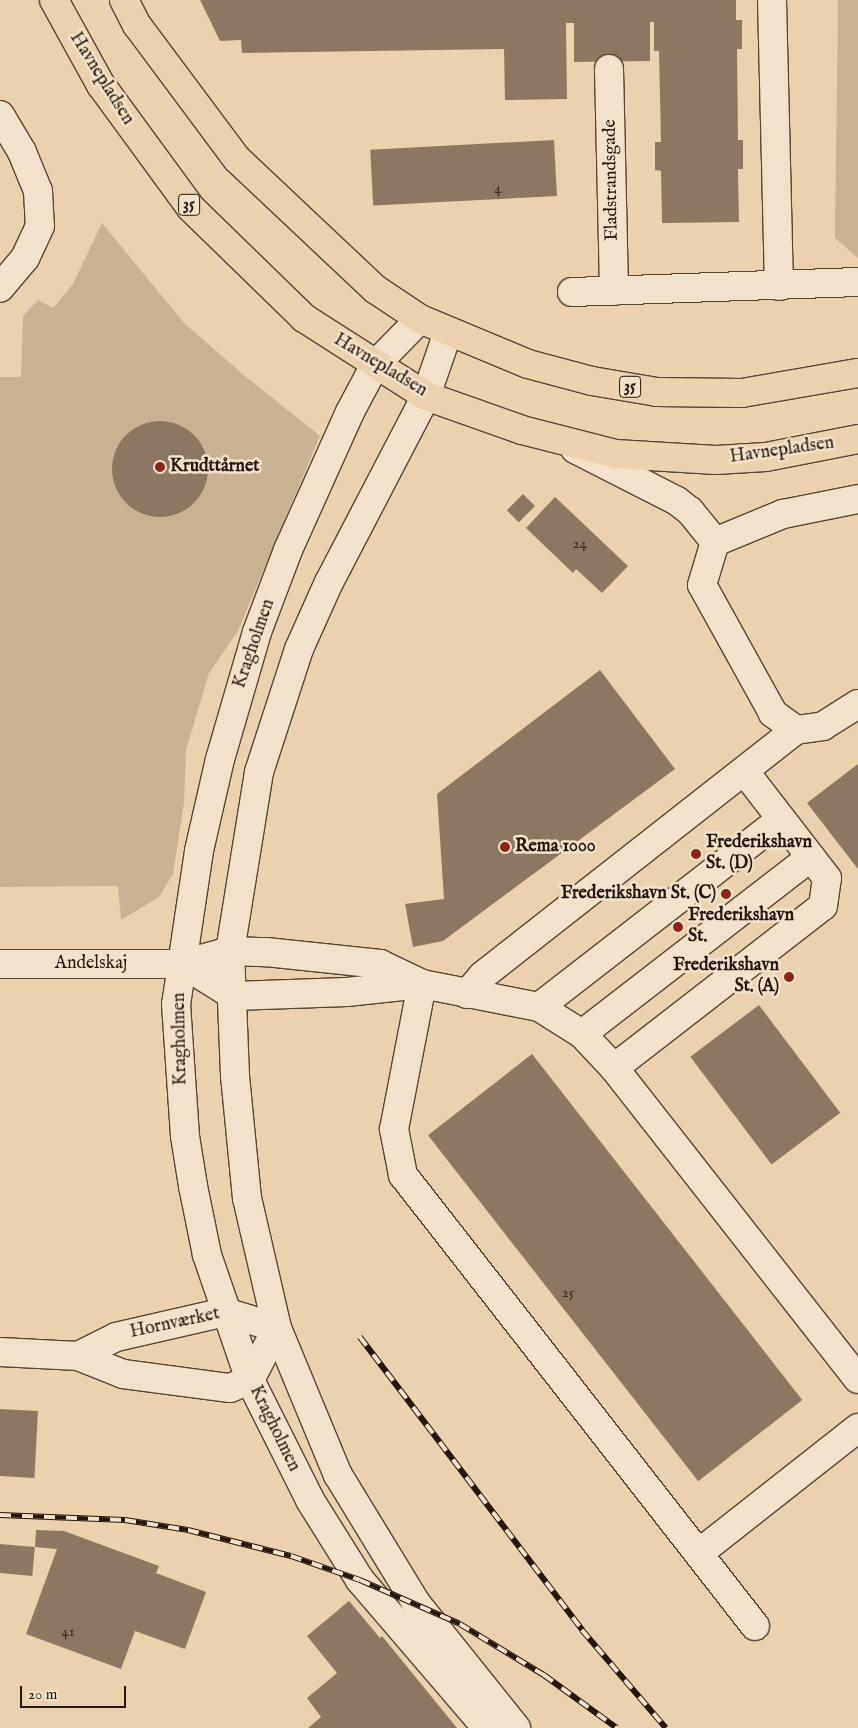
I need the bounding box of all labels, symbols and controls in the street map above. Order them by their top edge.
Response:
street label: Havnepladsen [64,29,138,129]
street label: Fladstrandsgade [600,119,624,241]
house number: 4 [494,180,502,198]
road number: 35 [178,192,200,218]
street label: Havnepladsen [329,330,431,402]
road number: 35 [619,374,641,401]
street label: Havnepladsen [728,433,836,469]
place label: Krudttårnet [170,456,259,478]
marker: Krudttårnet [154,461,166,473]
house number: 24 [573,535,587,553]
street label: Kragholmen [230,597,280,691]
place label: Frederikshavn St. (D) [706,833,812,876]
place label: Rema 1000 [515,836,596,858]
marker: Rema 1000 [499,841,511,853]
marker: Frederikshavn St. (D) [690,848,702,860]
place label: Frederikshavn St. (C) [561,883,716,905]
marker: Frederikshavn St. (C) [720,888,732,900]
place label: Frederikshavn St. [688,906,794,949]
marker: Frederikshavn St. [672,921,684,933]
street label: Andelskaj [55,953,127,975]
place label: Frederikshavn St. (A) [673,956,779,999]
marker: Frederikshavn St. (A) [783,971,795,983]
street label: Kragholmen [169,992,193,1086]
house number: 25 [562,1284,574,1302]
street label: Hornværket [128,1304,222,1344]
street label: Kragholmen [244,1383,304,1475]
house number: 41 [62,1623,74,1641]
scale bar [22,1676,129,1708]
text: 20 m [28,1685,57,1704]

